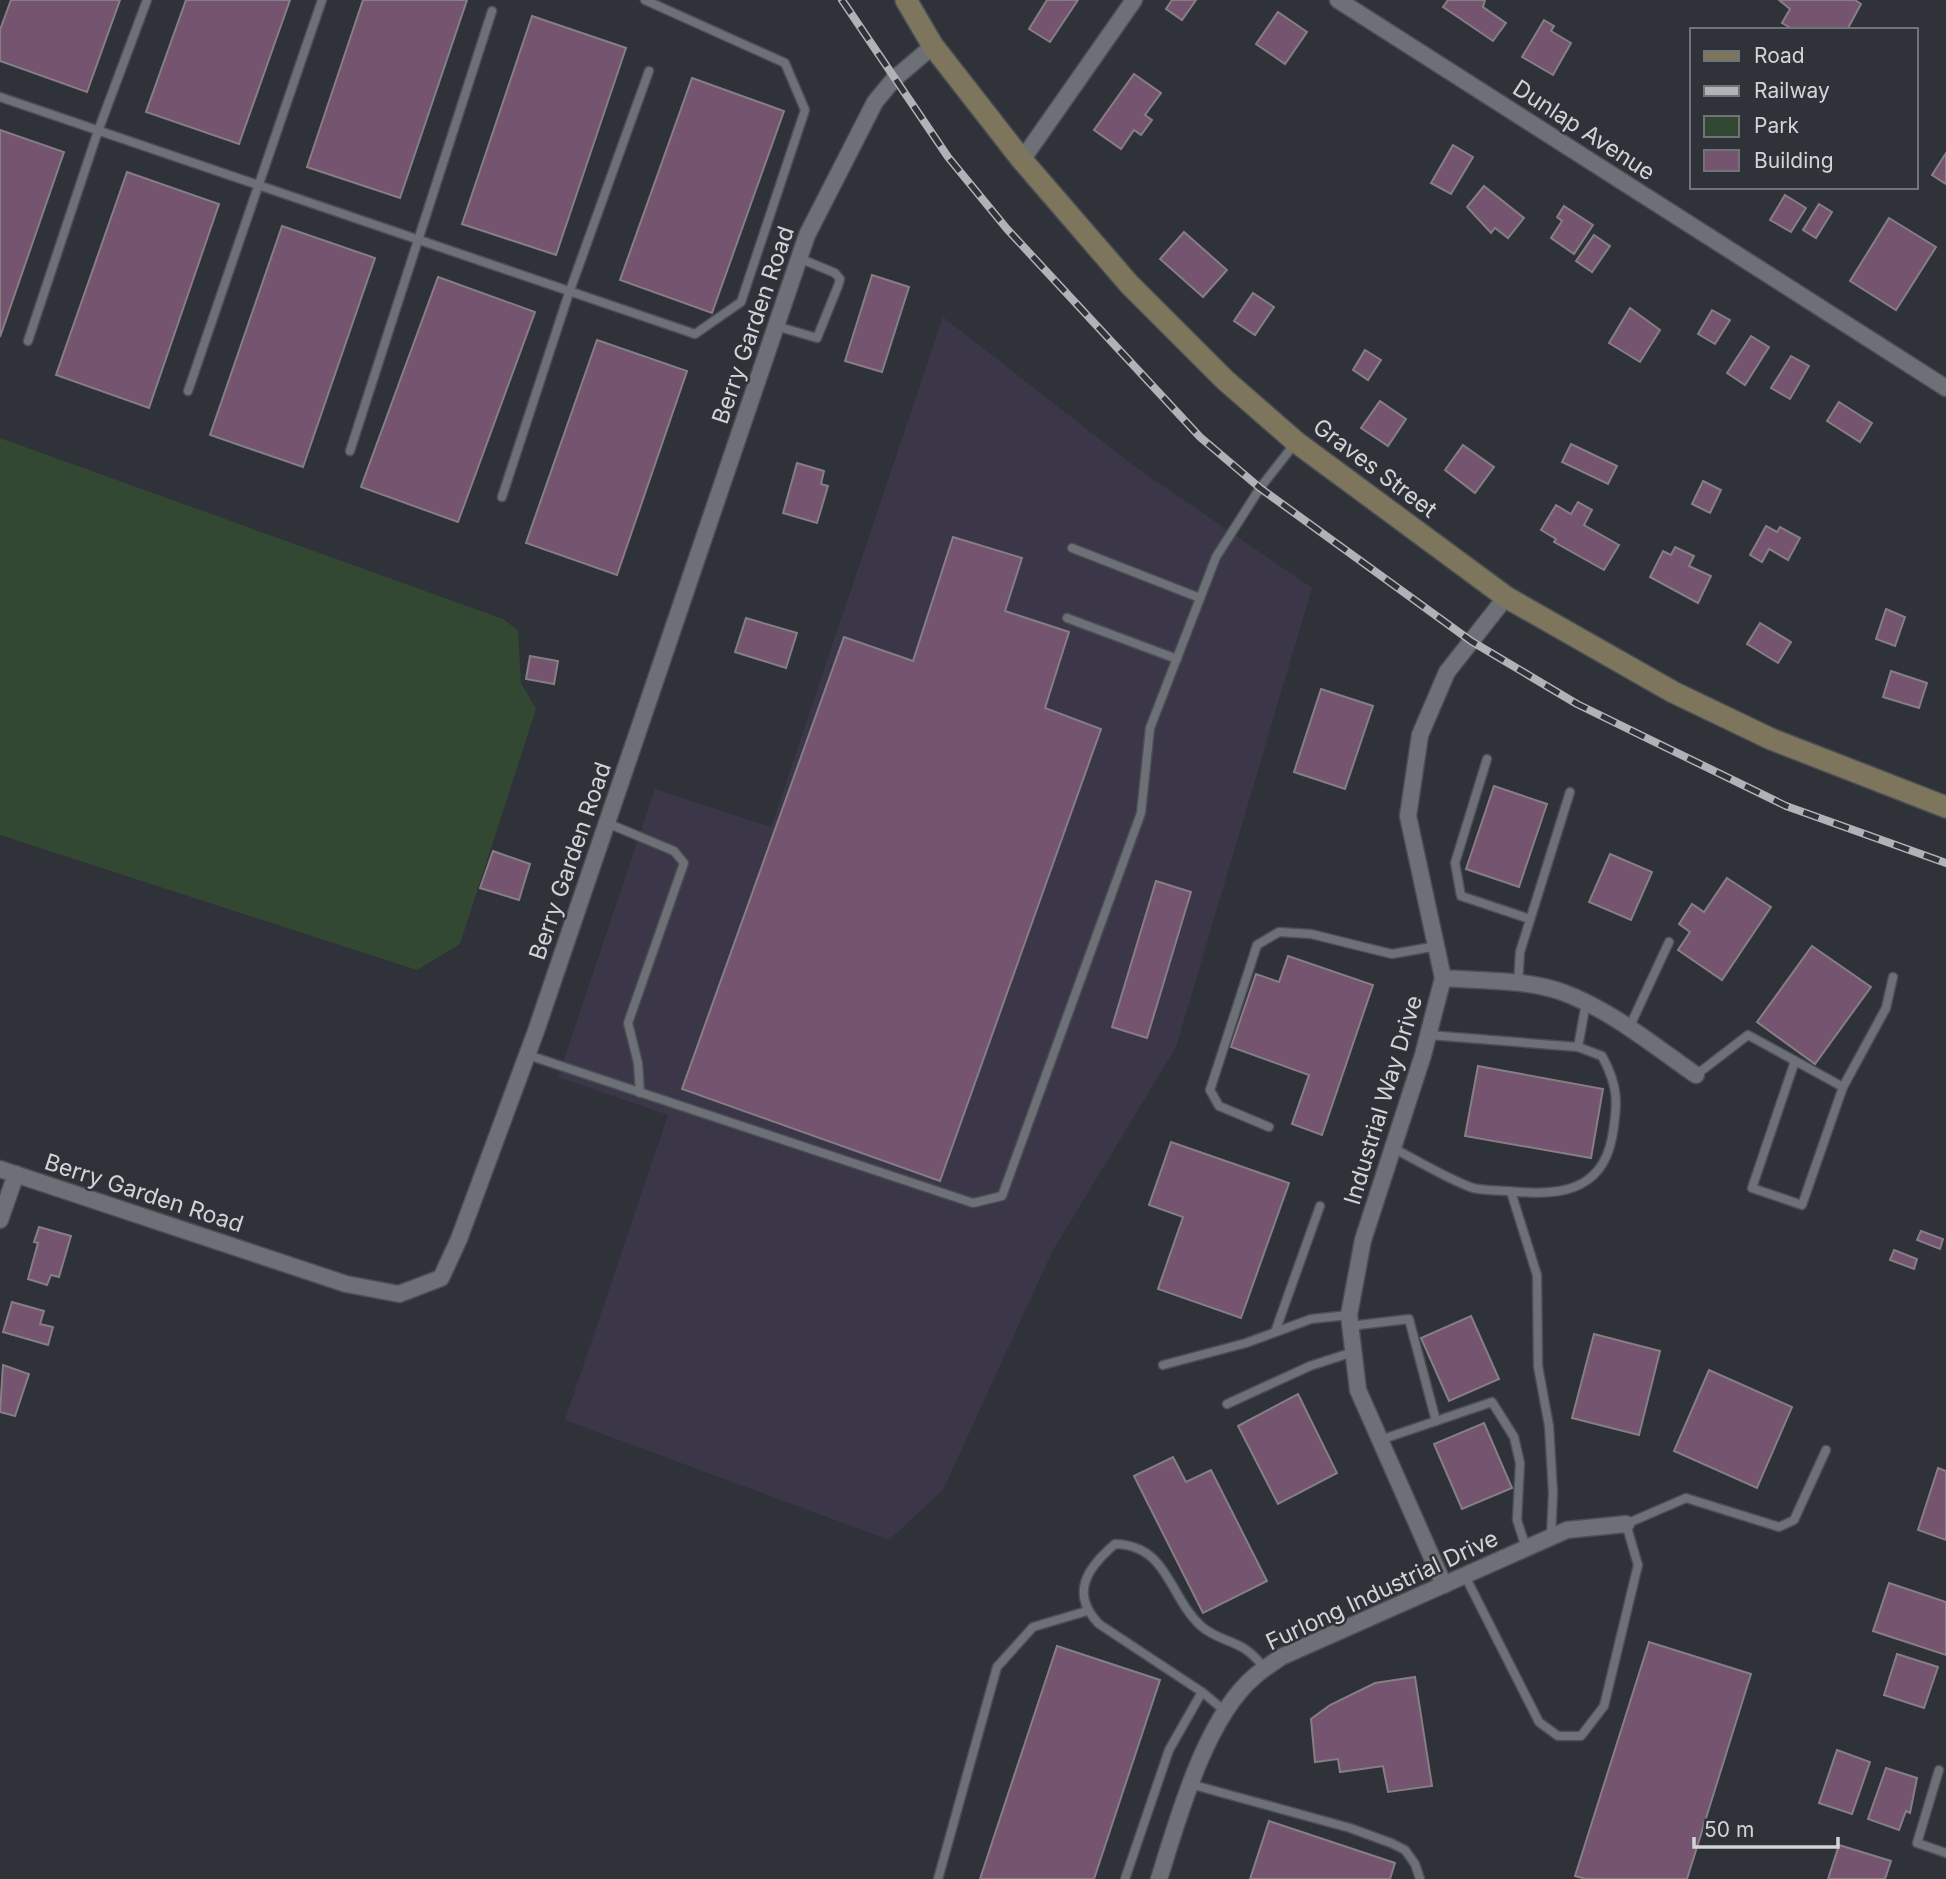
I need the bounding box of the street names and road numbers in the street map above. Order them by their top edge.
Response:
street label: Dunlap Avenue [1508,74,1660,186]
street label: Berry Garden Road [706,222,800,428]
street label: Graves Street [1308,412,1443,524]
street label: Berry Garden Road [523,758,617,964]
street label: Industrial Way Drive [1338,992,1428,1208]
street label: Berry Garden Road [41,1148,247,1238]
street label: Furlong Industrial Drive [1262,1524,1502,1656]

